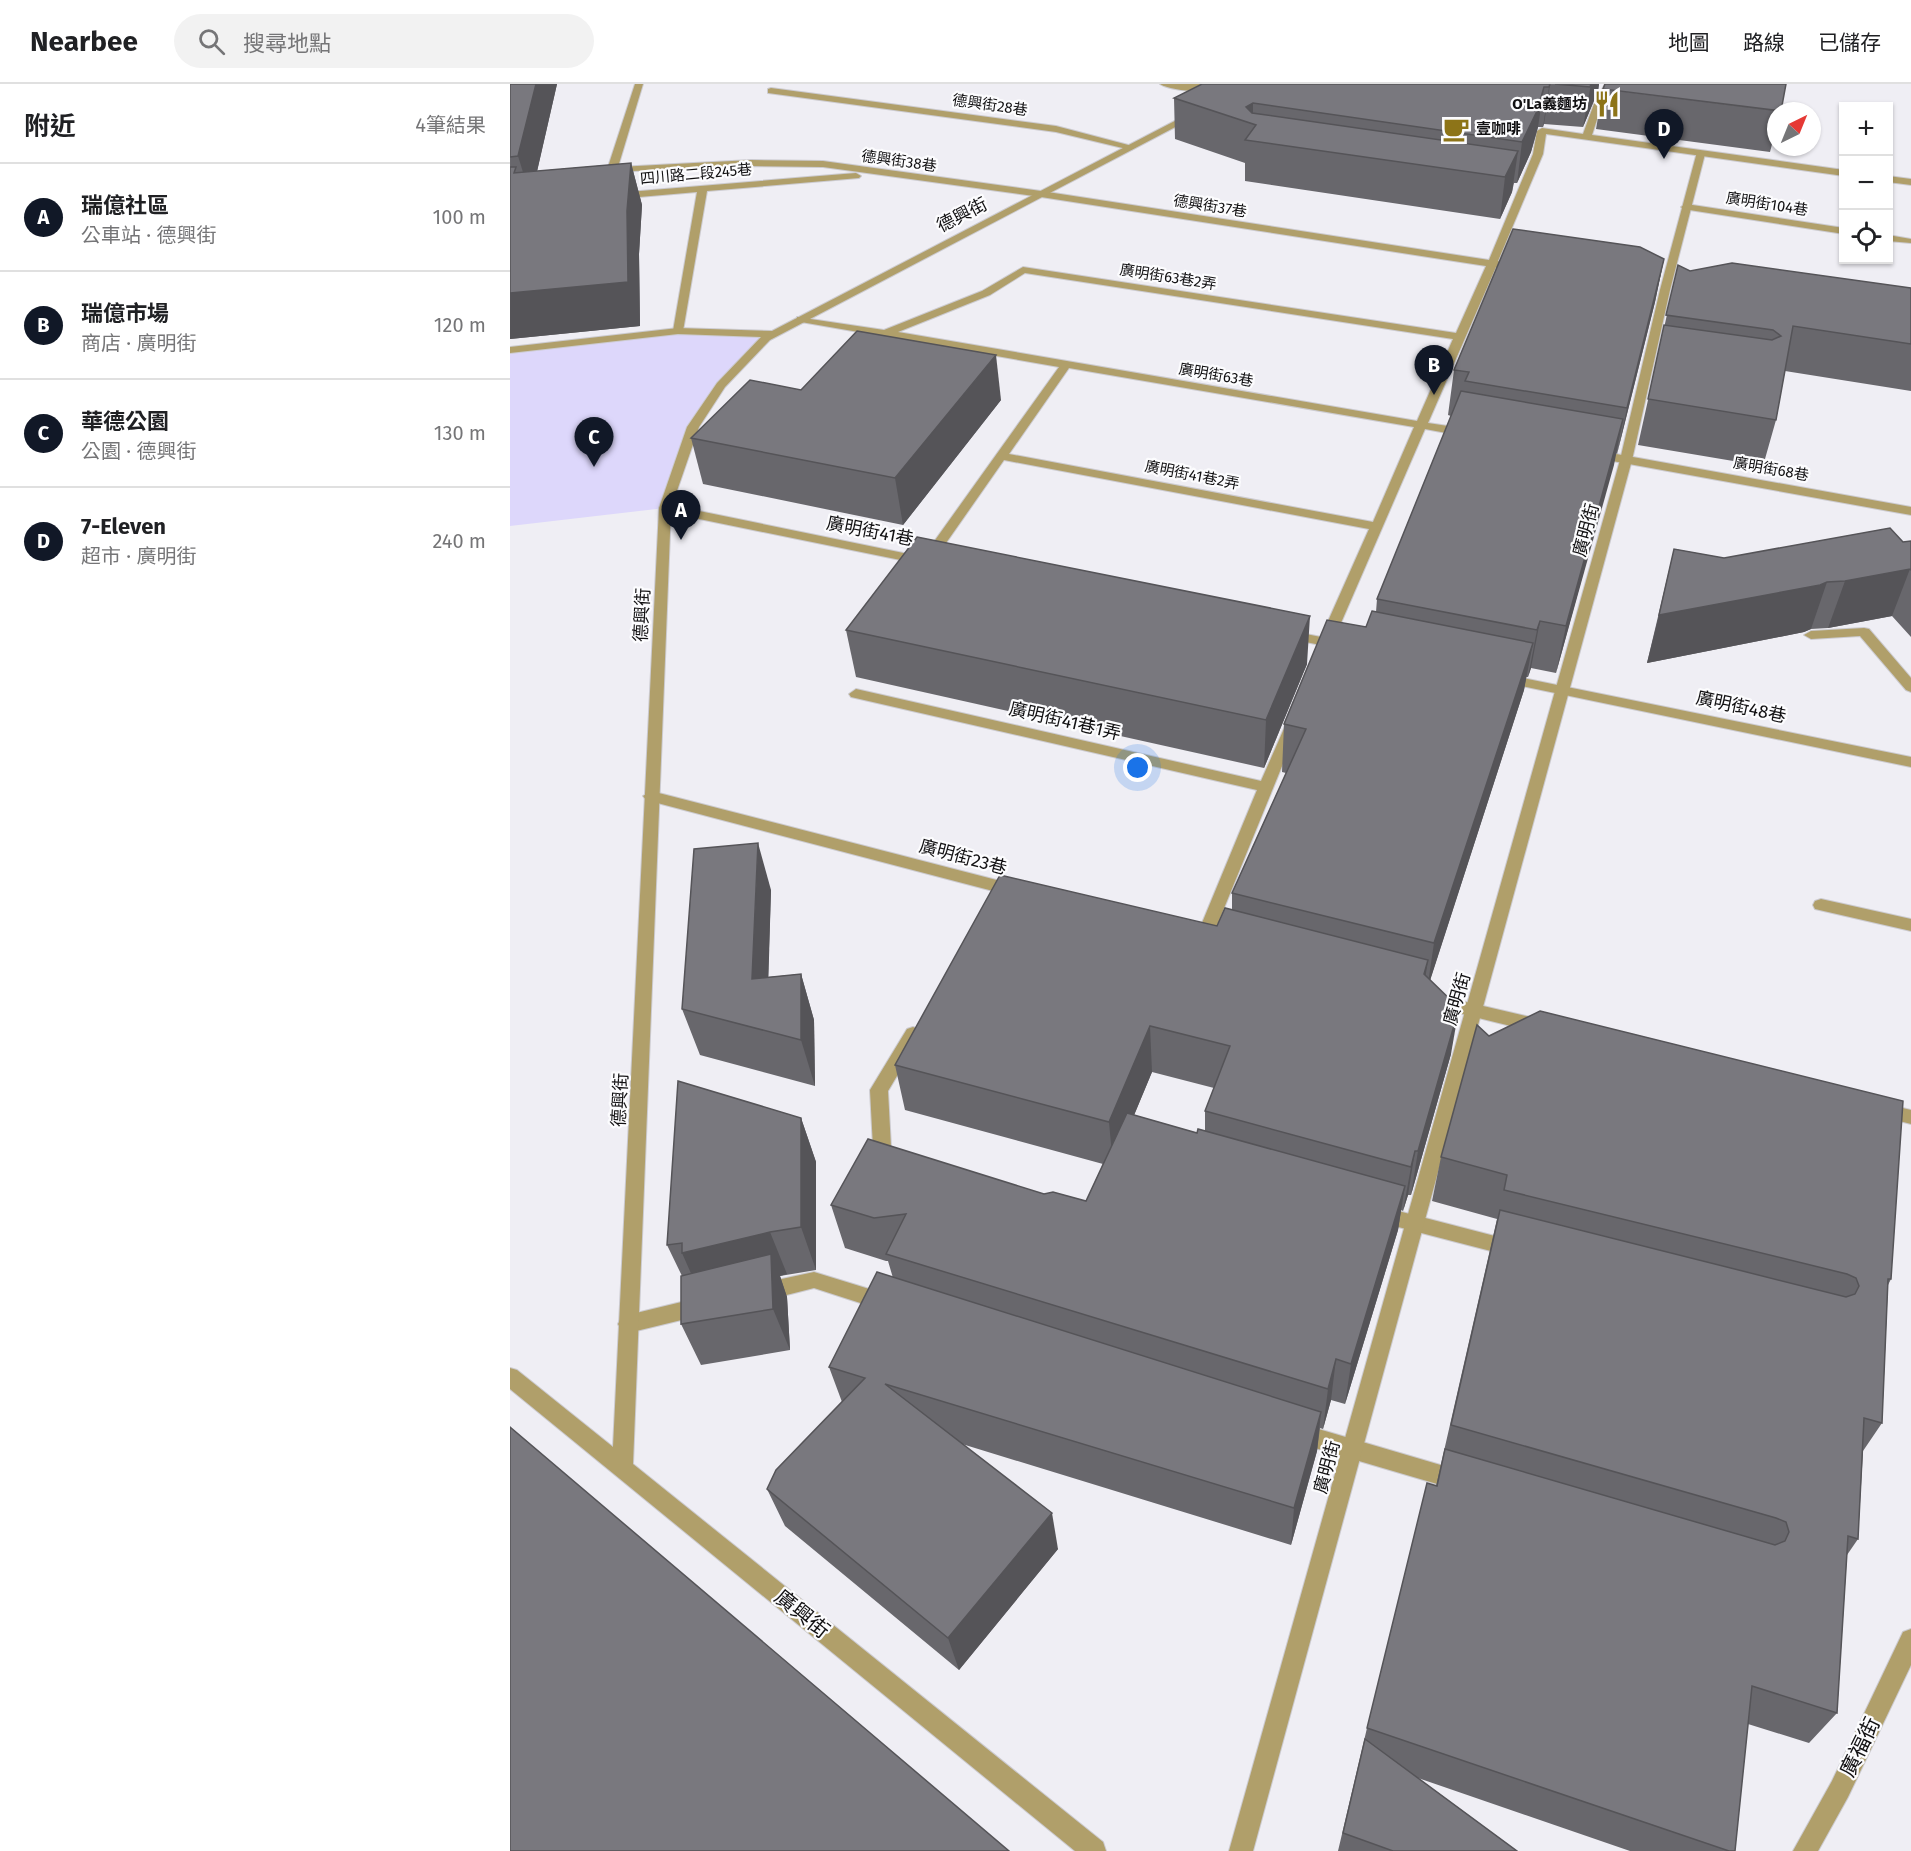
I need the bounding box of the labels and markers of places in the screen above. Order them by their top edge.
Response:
restaurant icon: O'La義麵坊 [1592,89,1622,119]
place label: O'La義麵坊 [1512,95,1587,113]
pin: D [1644,110,1684,159]
cafe icon: 壹咖啡 [1441,114,1471,144]
place label: 壹咖啡 [1476,120,1521,138]
pin: B [1414,346,1454,395]
pin: C [574,418,614,467]
pin: A [662,490,700,540]

